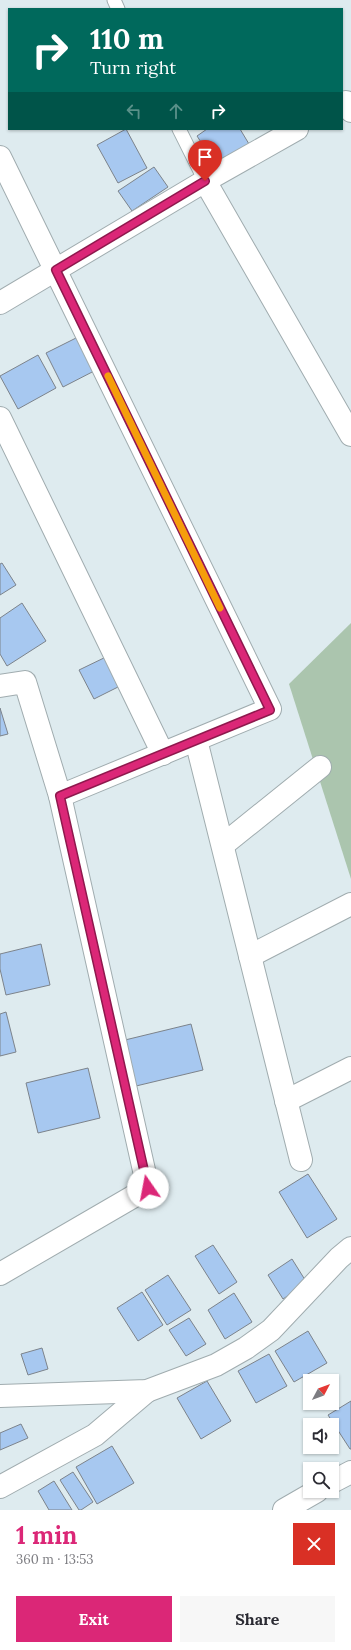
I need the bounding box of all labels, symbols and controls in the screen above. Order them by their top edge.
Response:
text: 110 m [90,21,164,57]
icon: right [24,24,76,76]
text: Turn right [90,56,176,79]
icon: left [123,100,145,122]
icon: ahead [165,100,187,122]
icon: right [207,100,229,122]
pin [188,140,222,181]
icon: arrive [194,146,216,168]
position arrow [127,1167,169,1209]
north arrow [303,1374,339,1410]
map controls [303,1374,339,1498]
button: sound [303,1418,339,1454]
button: search [303,1462,339,1498]
text: 1 min [16,1520,77,1551]
button: close [293,1523,335,1565]
text: 360 m · 13:53 [16,1551,94,1568]
button: Exit [16,1596,172,1642]
button: Share [180,1596,335,1642]

